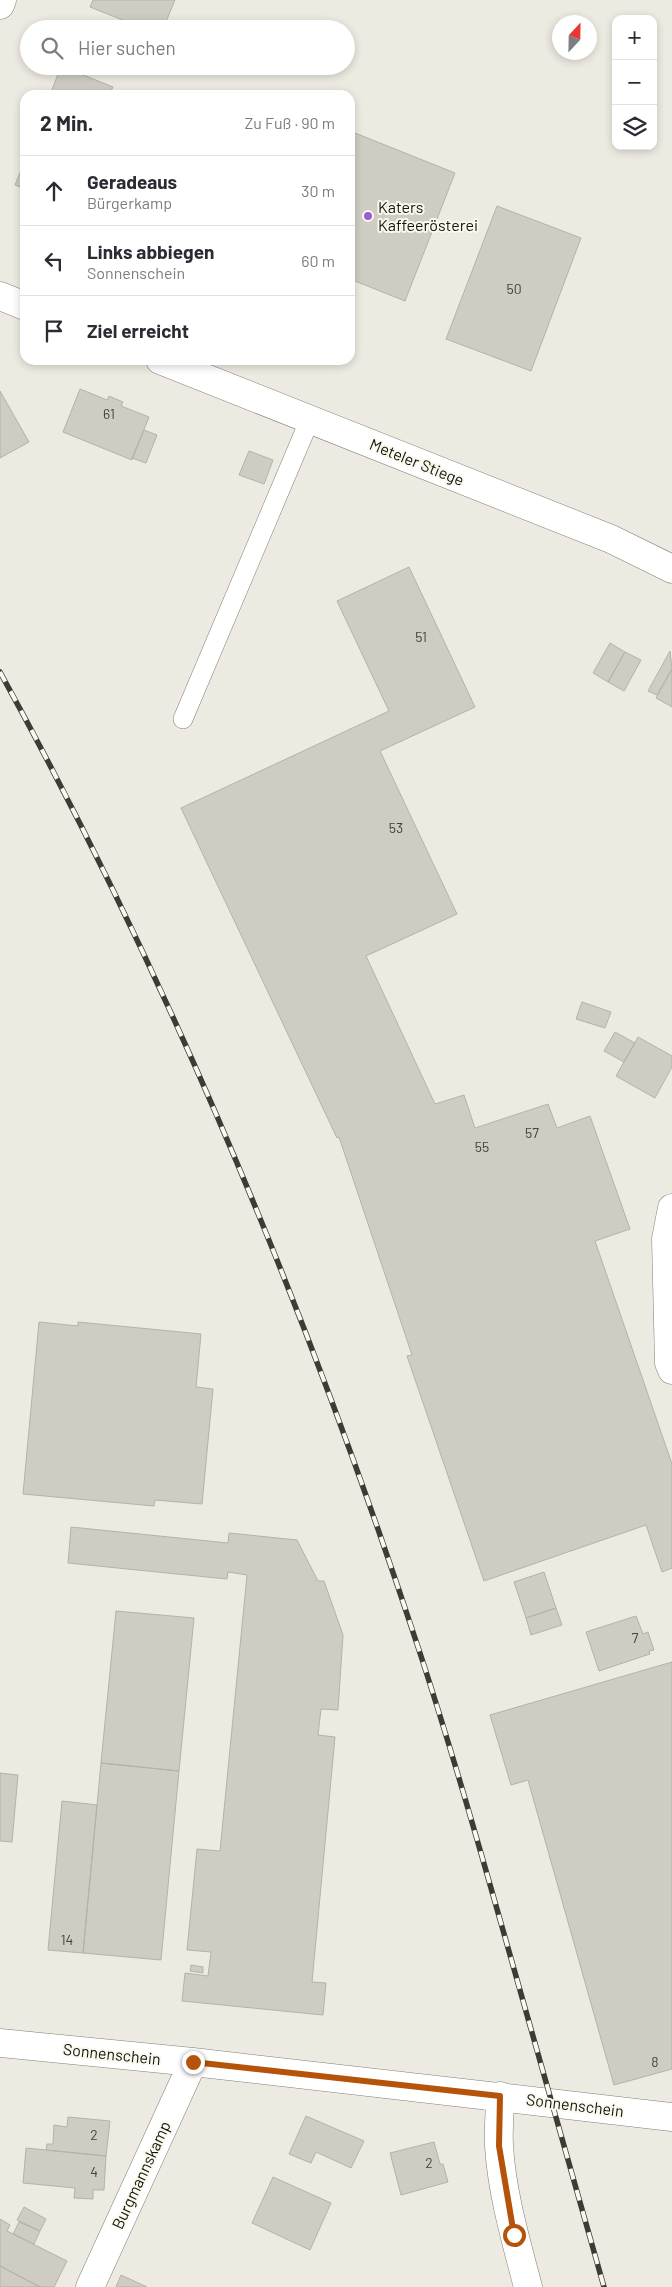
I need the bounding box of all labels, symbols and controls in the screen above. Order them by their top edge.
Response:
north arrow [552,15,597,60]
map controls [612,15,657,150]
button: + [612,15,657,60]
search box [20,20,355,75]
icon: search [38,34,66,62]
text: Hier suchen [78,36,176,59]
button: − [612,60,657,105]
button: layers [612,105,657,150]
text: 2 Min. [40,110,93,135]
text: Zu Fuß · 90 m [245,113,335,132]
text: Geradeaus [87,170,177,193]
icon: ahead [40,177,68,205]
text: 30 m [301,181,335,200]
text: Bürgerkamp [87,193,172,212]
place label: Katers Kaffeerösterei [378,197,478,234]
marker: Katers Kaffeerösterei [362,210,374,222]
text: Links abbiegen [87,240,214,263]
icon: left [40,247,68,275]
text: 60 m [301,251,335,270]
text: Sonnenschein [87,263,185,282]
house number: 50 [506,280,522,297]
icon: arrive [40,317,68,345]
text: Ziel erreicht [87,319,189,342]
house number: 61 [103,405,115,422]
street label: Meteler Stiege [367,434,467,489]
house number: 51 [415,628,427,645]
house number: 53 [389,819,403,836]
house number: 57 [525,1124,539,1141]
house number: 55 [475,1138,489,1155]
house number: 7 [632,1629,639,1646]
house number: 14 [61,1931,73,1948]
street label: Sonnenschein [62,2039,162,2068]
route end [182,2051,205,2074]
house number: 8 [651,2053,659,2070]
street label: Sonnenschein [525,2089,625,2120]
street label: Burgmannskamp [107,2118,174,2232]
house number: 2 [90,2126,98,2143]
house number: 2 [425,2154,433,2171]
house number: 4 [90,2163,98,2180]
route start [503,2224,526,2247]

